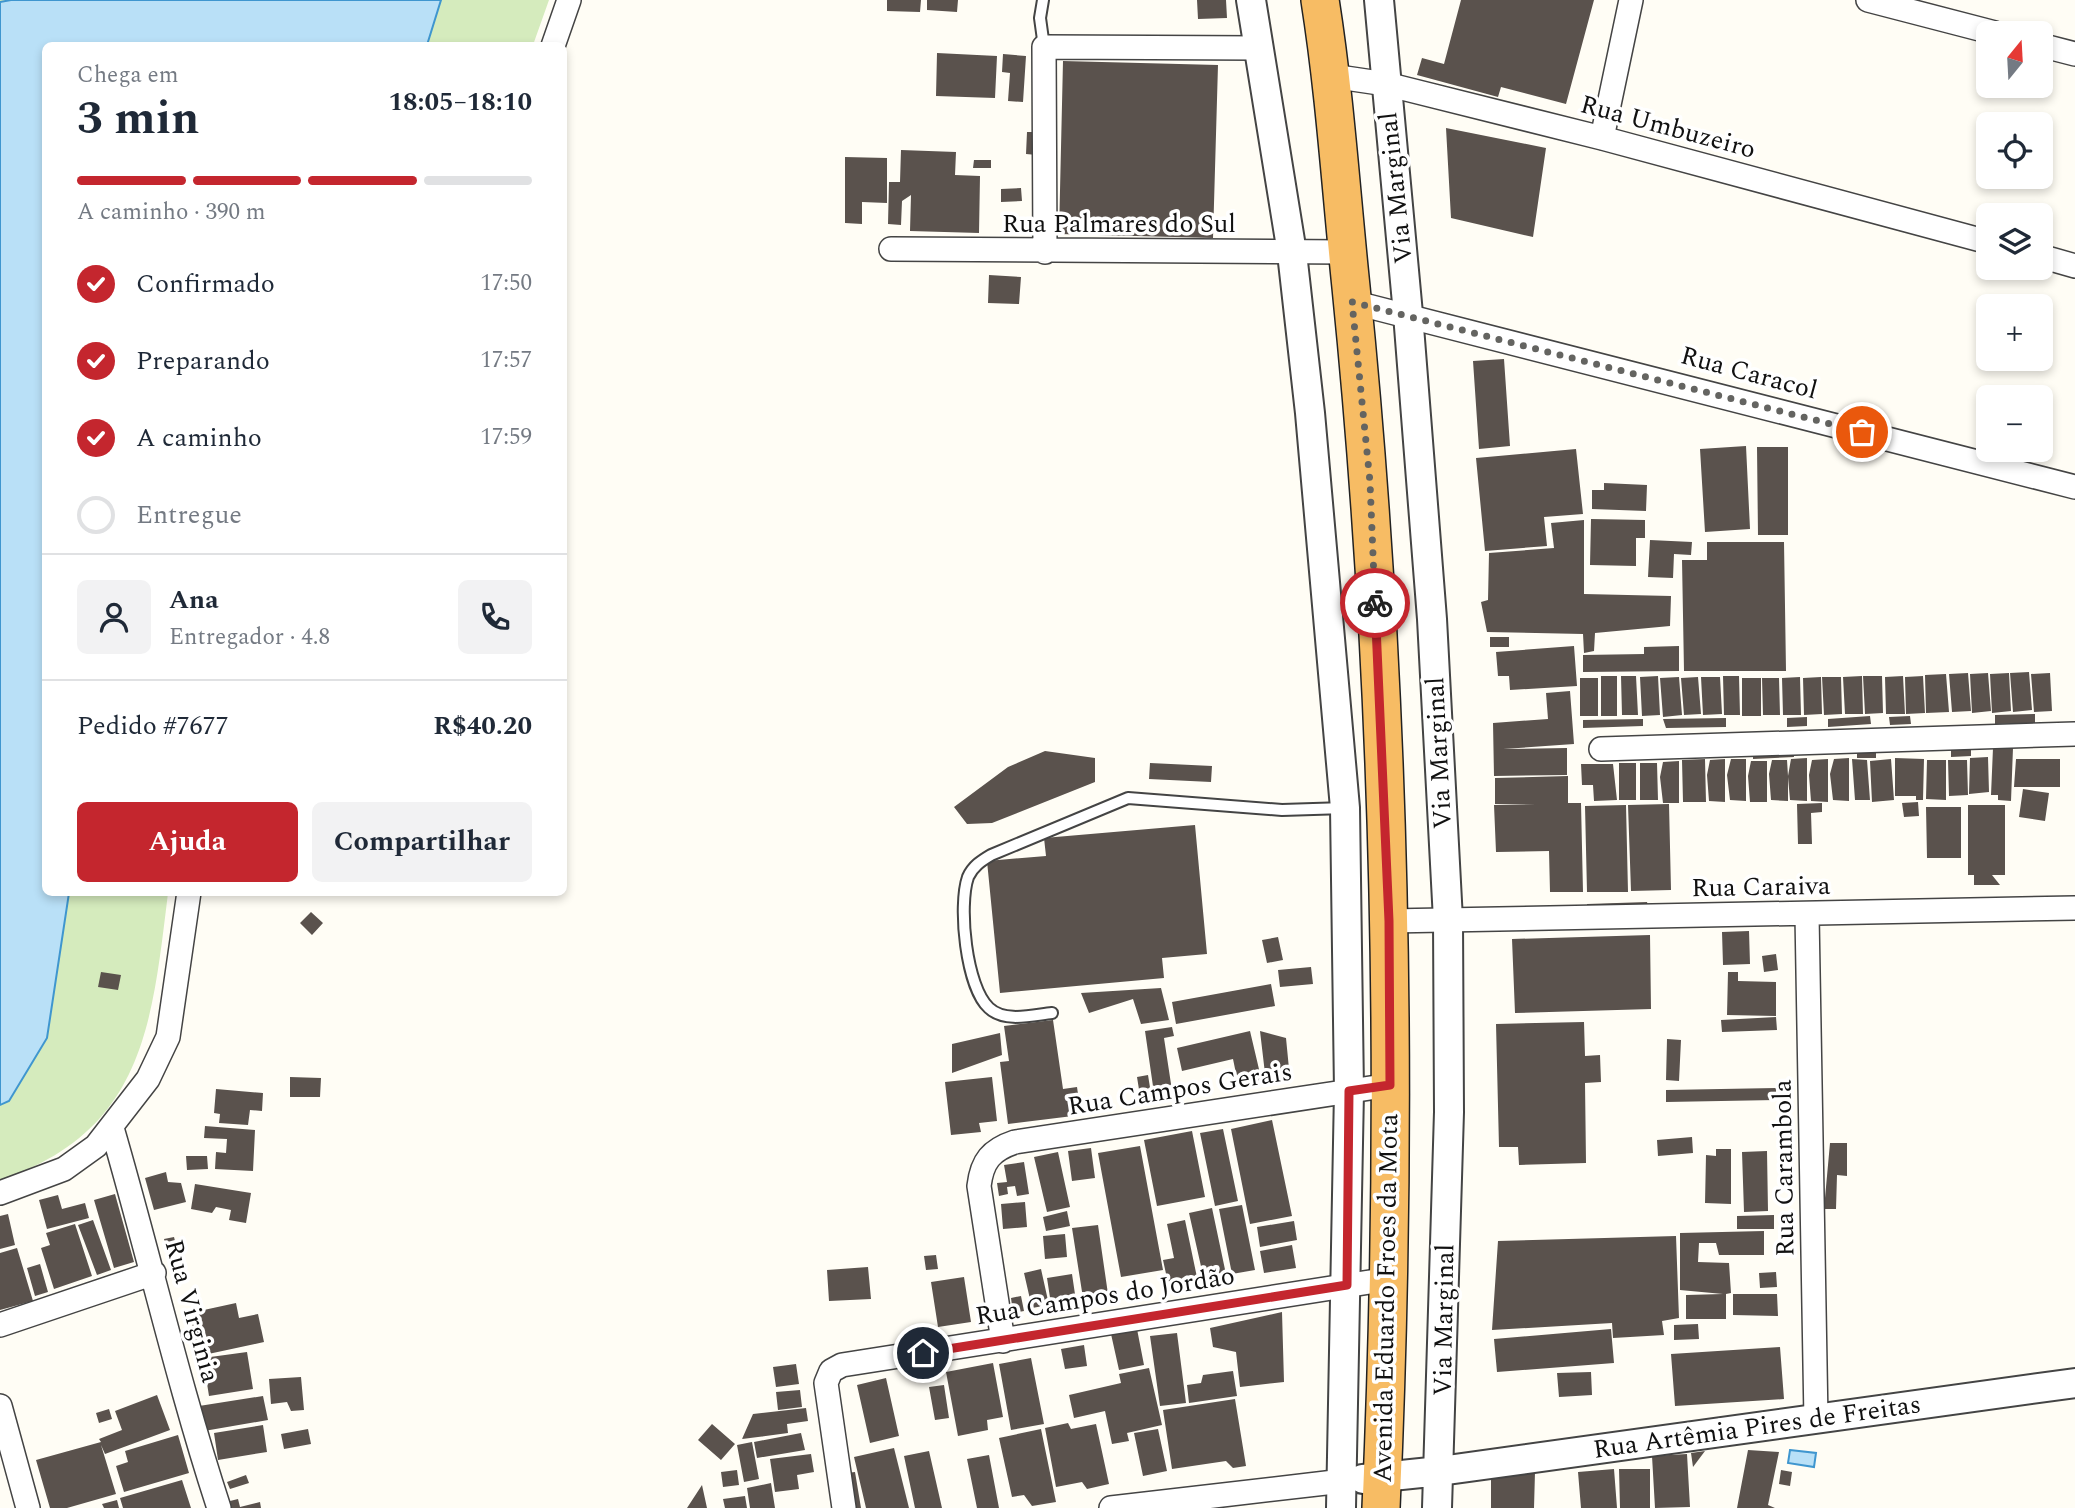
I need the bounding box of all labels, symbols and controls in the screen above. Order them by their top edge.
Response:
north arrow [1976,21,2053,98]
map controls [1976,21,2053,462]
text: Chega em [77,58,178,93]
text: 18:05–18:10 [388,82,532,122]
text: 3 min [77,84,199,154]
street label: Rua Umbuzeiro [1576,84,1760,170]
street label: Via Marginal [1368,110,1424,266]
button: locate [1976,112,2053,189]
text: A caminho · 390 m [77,195,266,230]
button: layers [1976,203,2053,280]
street label: Rua Palmares do Sul [1002,204,1236,244]
text: Confirmado [136,264,275,304]
icon: check [77,265,115,303]
text: 17:50 [480,266,532,301]
button: + [1976,294,2053,371]
street label: Rua Caracol [1676,336,1822,410]
text: Preparando [136,341,270,381]
icon: check [77,342,115,380]
text: 17:57 [480,343,532,378]
button: − [1976,385,2053,462]
pin [1832,402,1892,462]
icon: bag [1843,413,1881,451]
text: A caminho [136,418,262,458]
icon: check [77,419,115,457]
text: 17:59 [480,420,532,455]
text: Entregue [136,495,242,535]
courier [1340,568,1410,638]
button: person [77,580,151,654]
text: Ana [169,580,219,620]
button: phone [458,580,532,654]
icon: bike [1356,584,1394,622]
text: Entregador · 4.8 [169,620,330,655]
street label: Via Marginal [1415,676,1463,830]
text: Pedido #7677 [77,706,228,746]
text: R$40.20 [433,706,532,746]
button: Ajuda [77,802,298,882]
button: Compartilhar [312,802,532,882]
street label: Rua Caraiva [1691,866,1831,908]
street label: Rua Campos Gerais [1065,1052,1295,1126]
street label: Rua Carambola [1762,1079,1806,1257]
street label: Avenida Eduardo Froes da Mota [1363,1113,1409,1483]
street label: Rua Virginia [154,1235,230,1387]
street label: Via Marginal [1423,1244,1465,1396]
street label: Rua Campos do Jordão [973,1256,1237,1336]
pin [893,1323,953,1383]
icon: home [904,1334,942,1372]
street label: Rua Artêmia Pires de Freitas [1591,1384,1923,1470]

